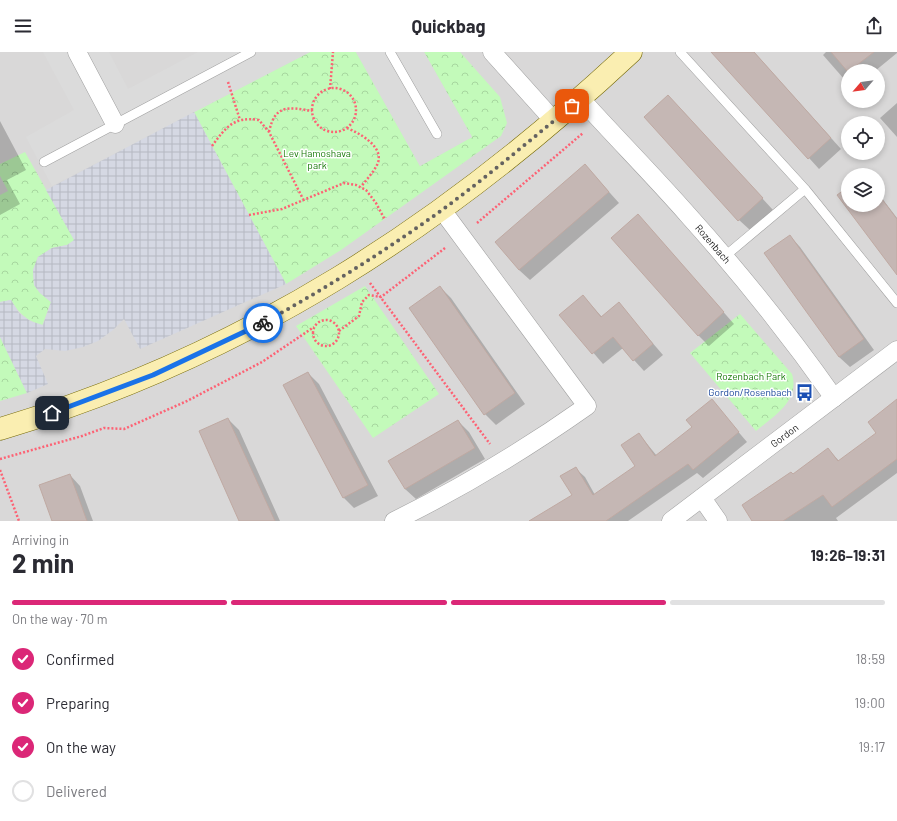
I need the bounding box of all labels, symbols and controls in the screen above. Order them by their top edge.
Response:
icon: menu [12,15,34,37]
text: Quickbag [411,15,486,37]
icon: share [863,15,885,37]
north arrow [841,64,885,108]
map controls [841,64,885,212]
pin [555,89,589,123]
icon: bag [561,95,583,117]
button: locate [841,116,885,160]
park label: Lev Hamoshava park [283,147,351,171]
button: layers [841,168,885,212]
street label: Rozenbach [693,222,733,266]
courier [243,303,283,343]
icon: bike [252,312,274,334]
park label: Rozenbach Park [716,370,786,382]
bus stop icon: Gordon/Rosenbach [795,382,815,402]
place label: Gordon/Rosenbach [708,386,792,398]
pin [35,396,69,430]
icon: home [41,402,63,424]
street label: Gordon [768,421,800,450]
text: Arriving in [12,532,69,548]
text: 19:26–19:31 [811,546,885,564]
text: 2 min [12,547,74,578]
text: On the way · 70 m [12,611,107,627]
icon: check [12,648,34,670]
text: Confirmed [46,650,114,668]
text: 18:59 [856,651,885,667]
icon: check [12,692,34,714]
text: Preparing [46,694,110,712]
text: 19:00 [855,695,885,711]
icon: check [12,736,34,758]
text: On the way [46,738,116,756]
text: 19:17 [859,739,885,755]
text: Delivered [46,782,107,800]

